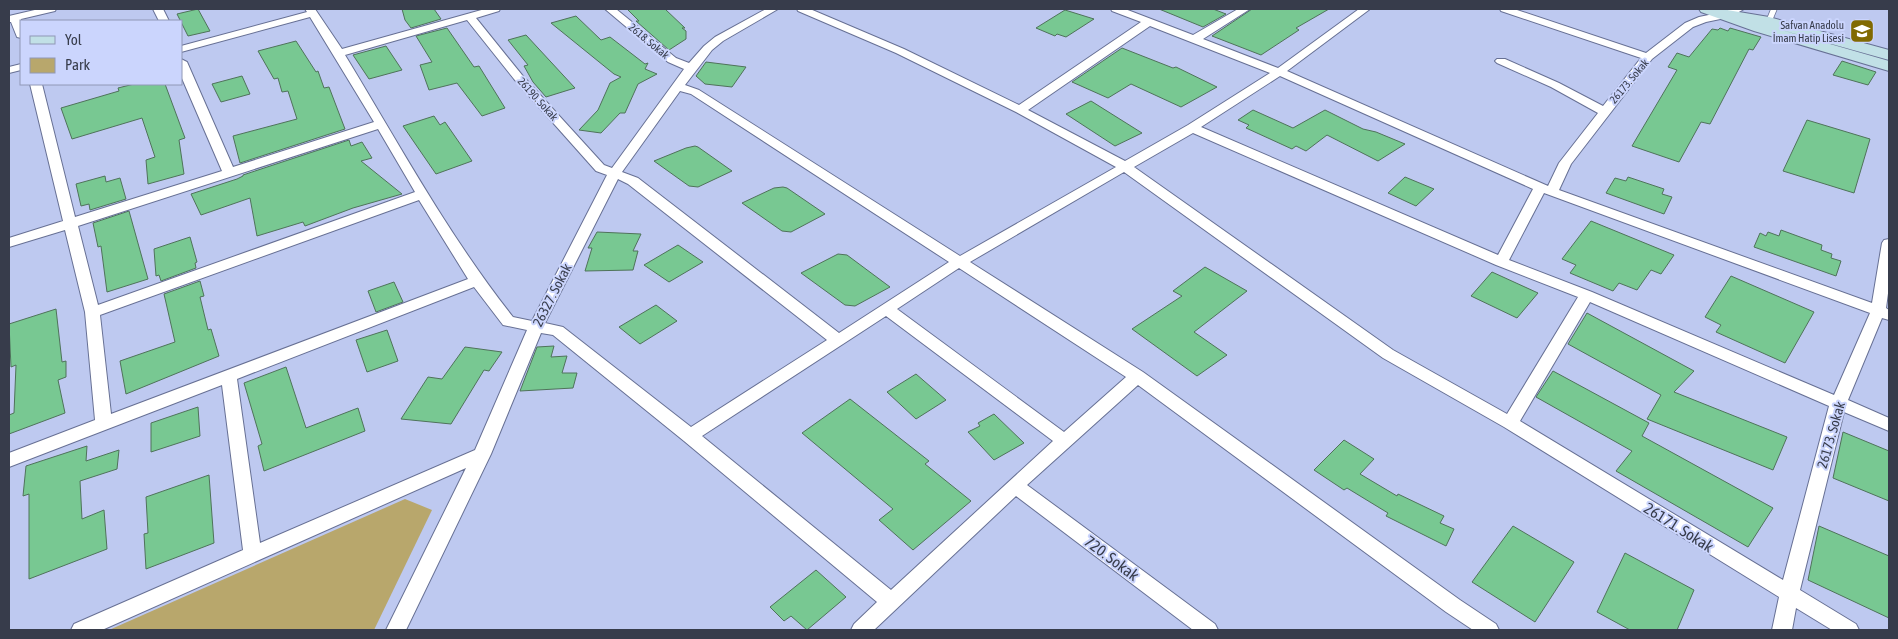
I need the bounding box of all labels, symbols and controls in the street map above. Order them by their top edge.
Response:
school or university icon: Safvan Anadolu İmam Hatip Lisesi [1849,18,1875,44]
place label: Safvan Anadolu İmam Hatip Lisesi [1773,19,1844,44]
legend [20,20,182,85]
street label: 2618. Sokak [626,21,672,61]
text: Yol [65,31,82,48]
text: Park [65,56,90,73]
street label: 26173. Sokak [1607,56,1651,106]
street label: 26190. Sokak [516,75,561,123]
street label: 26327. Sokak [529,261,575,329]
street label: 26173. Sokak [1814,400,1848,470]
street label: 26171. Sokak [1641,499,1717,555]
street label: 720. Sokak [1081,532,1143,584]

